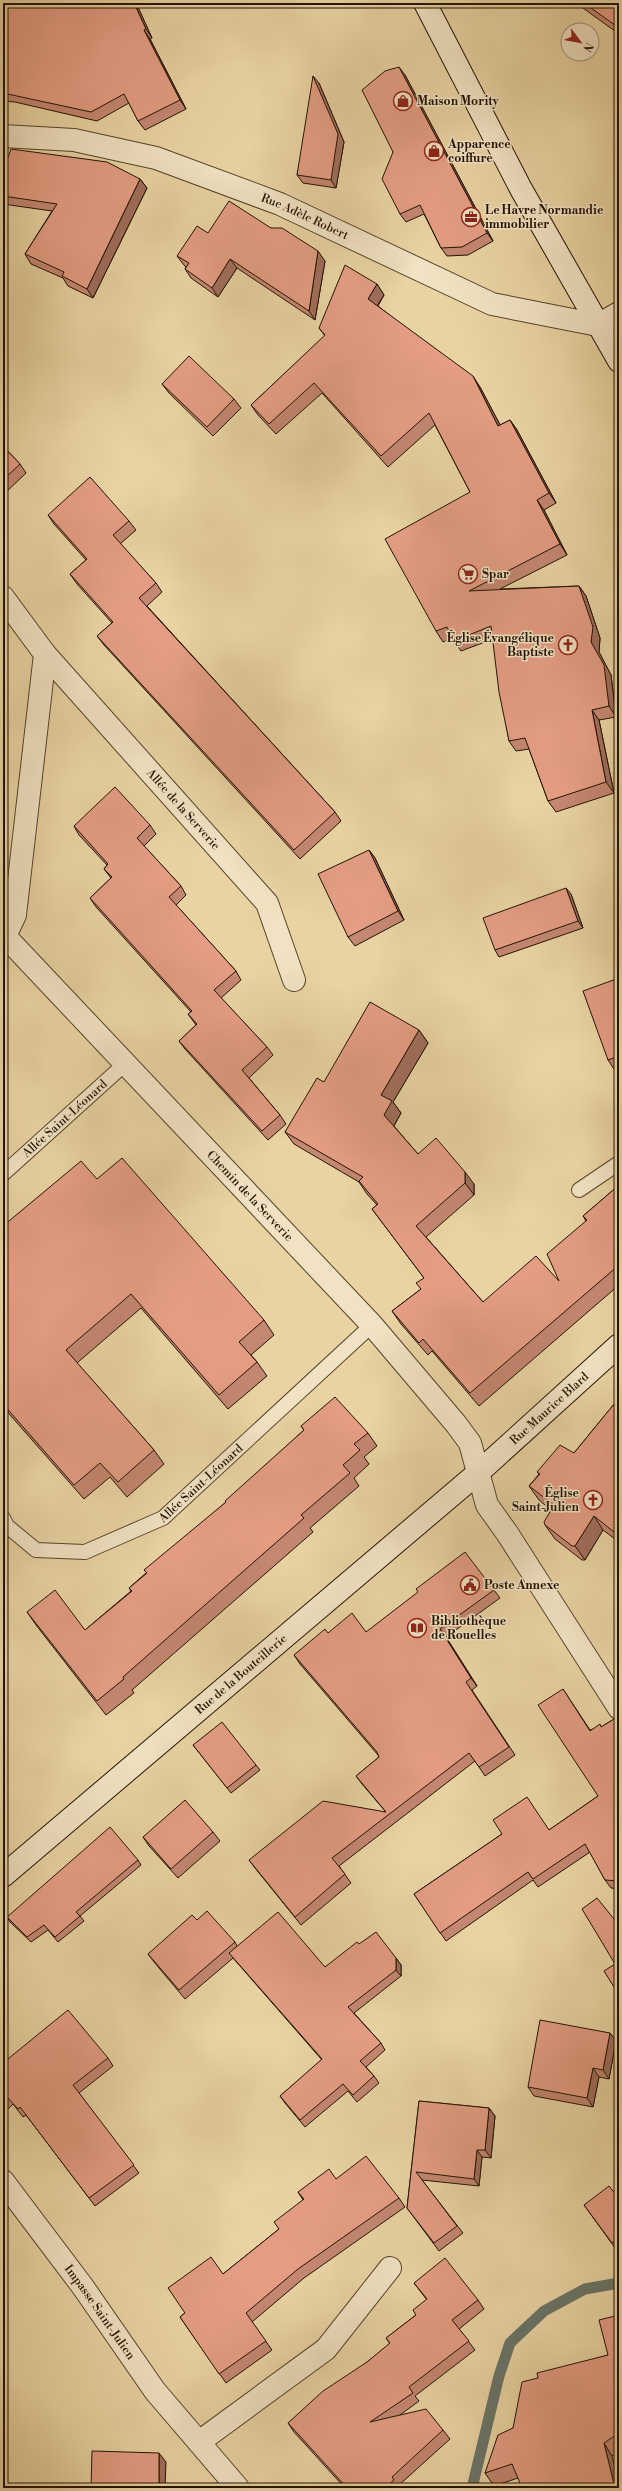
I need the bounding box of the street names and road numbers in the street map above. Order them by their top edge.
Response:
street label: Rue Adèle Robert [259,190,352,243]
street label: Allée de la Serverie [143,765,223,853]
street label: Allée Saint-Léonard [18,1076,110,1161]
street label: Chemin de la Serverie [204,1147,296,1244]
street label: Rue Maurice Blard [507,1369,592,1448]
street label: Allée Saint-Léonard [155,1441,246,1526]
street label: Rue de la Bouteillerie [192,1631,290,1717]
street label: Impasse Saint-Julien [61,2262,138,2362]

